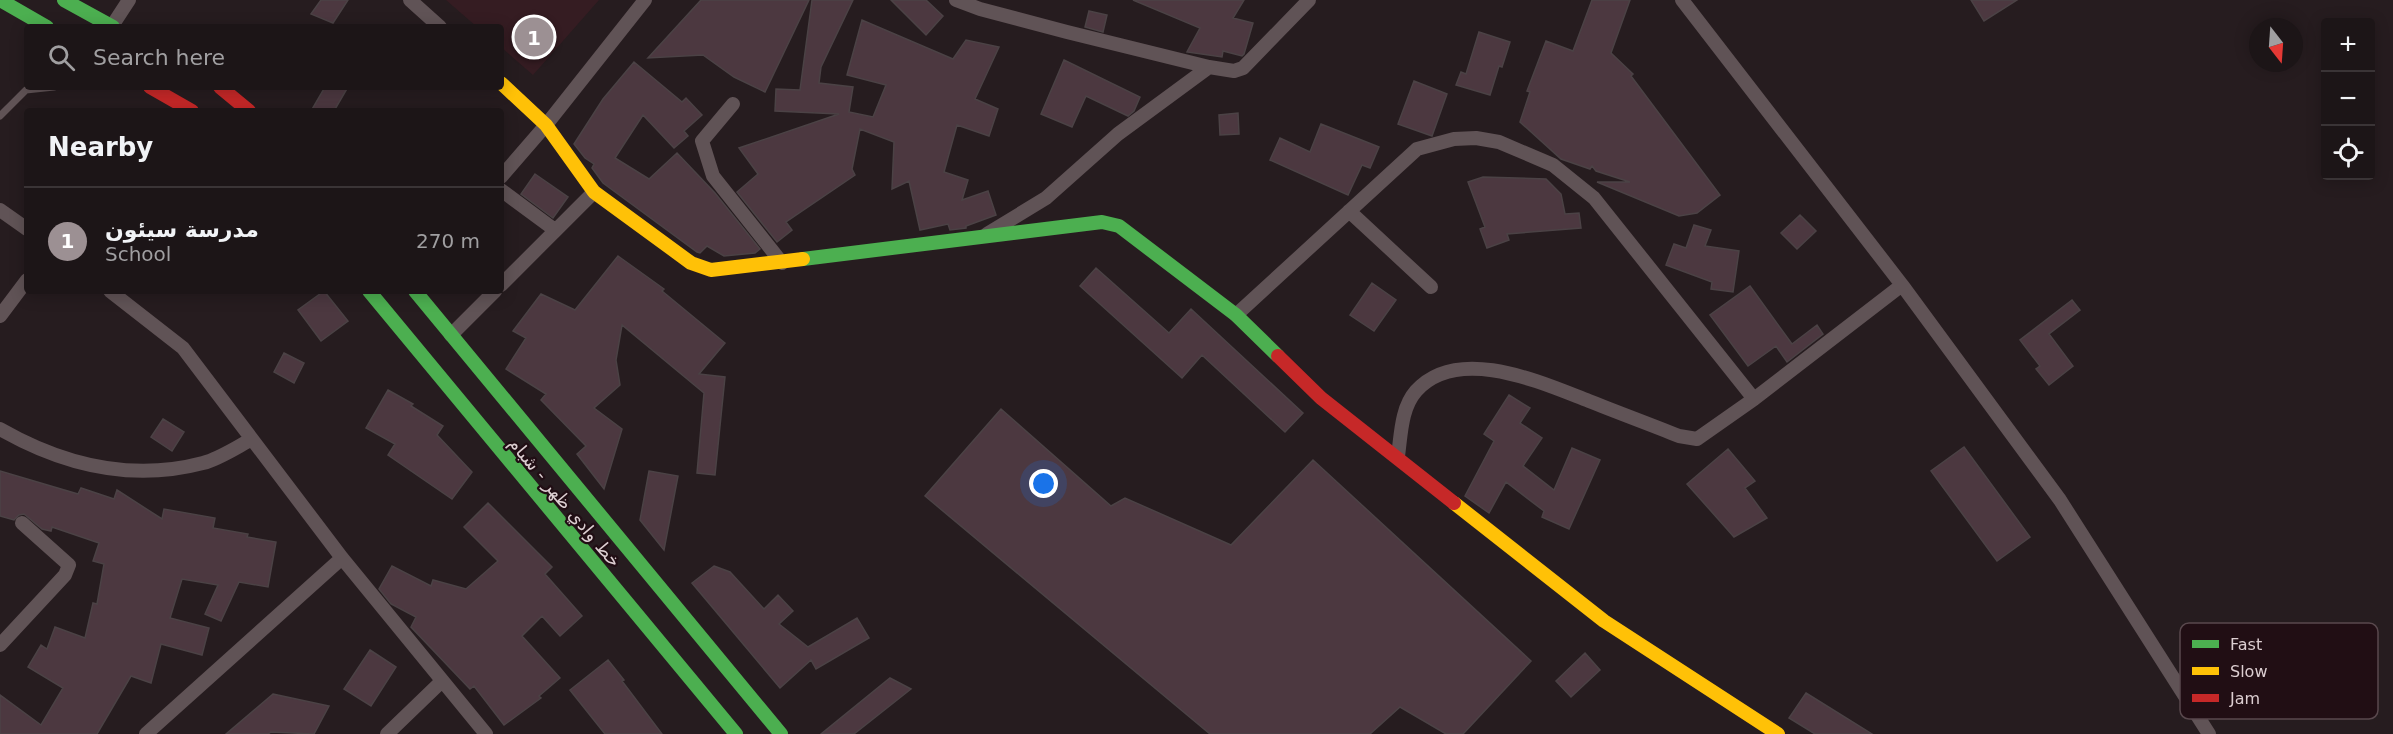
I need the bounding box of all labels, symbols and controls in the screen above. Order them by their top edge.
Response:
pin: 1 [514,15,554,60]
north arrow [2249,18,2303,72]
map controls [2321,18,2375,180]
button: + [2321,18,2375,72]
search box [24,24,504,90]
icon: search [45,41,78,74]
text: Search here [93,45,225,70]
button: − [2321,72,2375,126]
button: locate [2321,126,2375,180]
text: Nearby [48,132,153,162]
text: مدرسة سيئون [105,217,259,242]
text: 1 [61,229,74,253]
text: 270 m [416,229,480,253]
text: School [105,242,171,266]
street label: خط وادي ظهر - شبام [504,433,625,572]
your location [1029,469,1058,498]
legend [2180,623,2378,719]
text: Fast [2230,635,2262,654]
text: Slow [2230,662,2267,681]
text: Jam [2229,689,2260,708]

